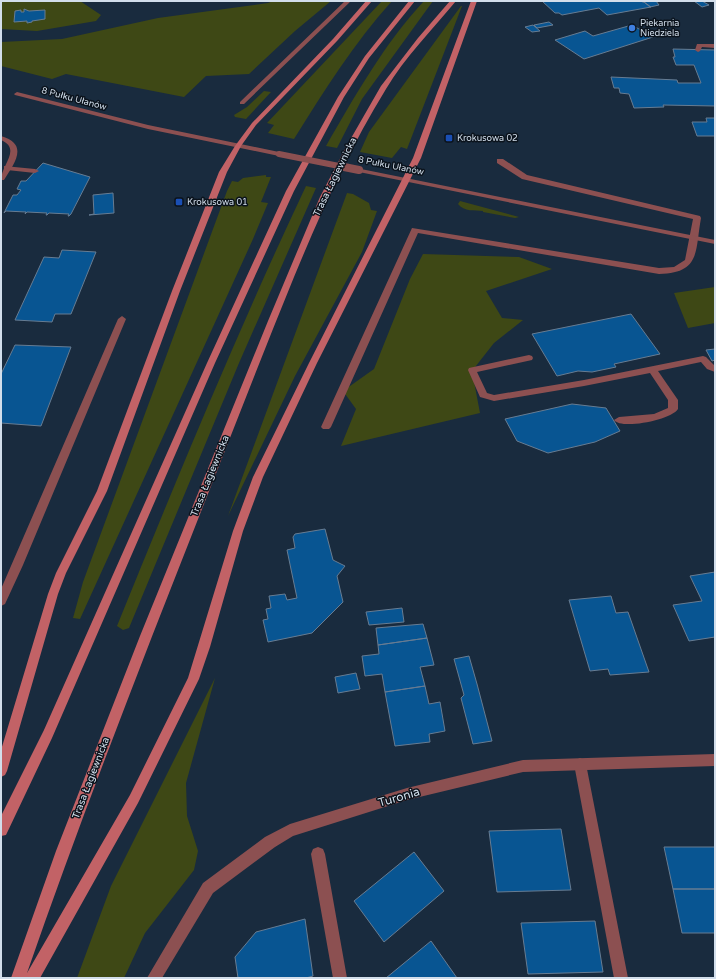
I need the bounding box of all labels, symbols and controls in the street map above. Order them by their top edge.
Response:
place label: Piekarnia Niedziela [640,18,679,39]
marker: Piekarnia Niedziela [627,23,637,33]
street label: 8 Pułku Ułanów [40,85,108,113]
marker: Krokusowa 02 [444,133,454,143]
place label: Krokusowa 02 [457,133,518,144]
street label: Trasa Łagiewnicka [311,135,359,219]
street label: 8 Pułku Ułanów [357,154,425,178]
marker: Krokusowa 01 [174,197,184,207]
place label: Krokusowa 01 [187,197,248,208]
street label: Trasa Łagiewnicka [188,434,232,518]
street label: Trasa Łagiewnicka [70,735,112,821]
street label: Turonia [377,784,421,810]

